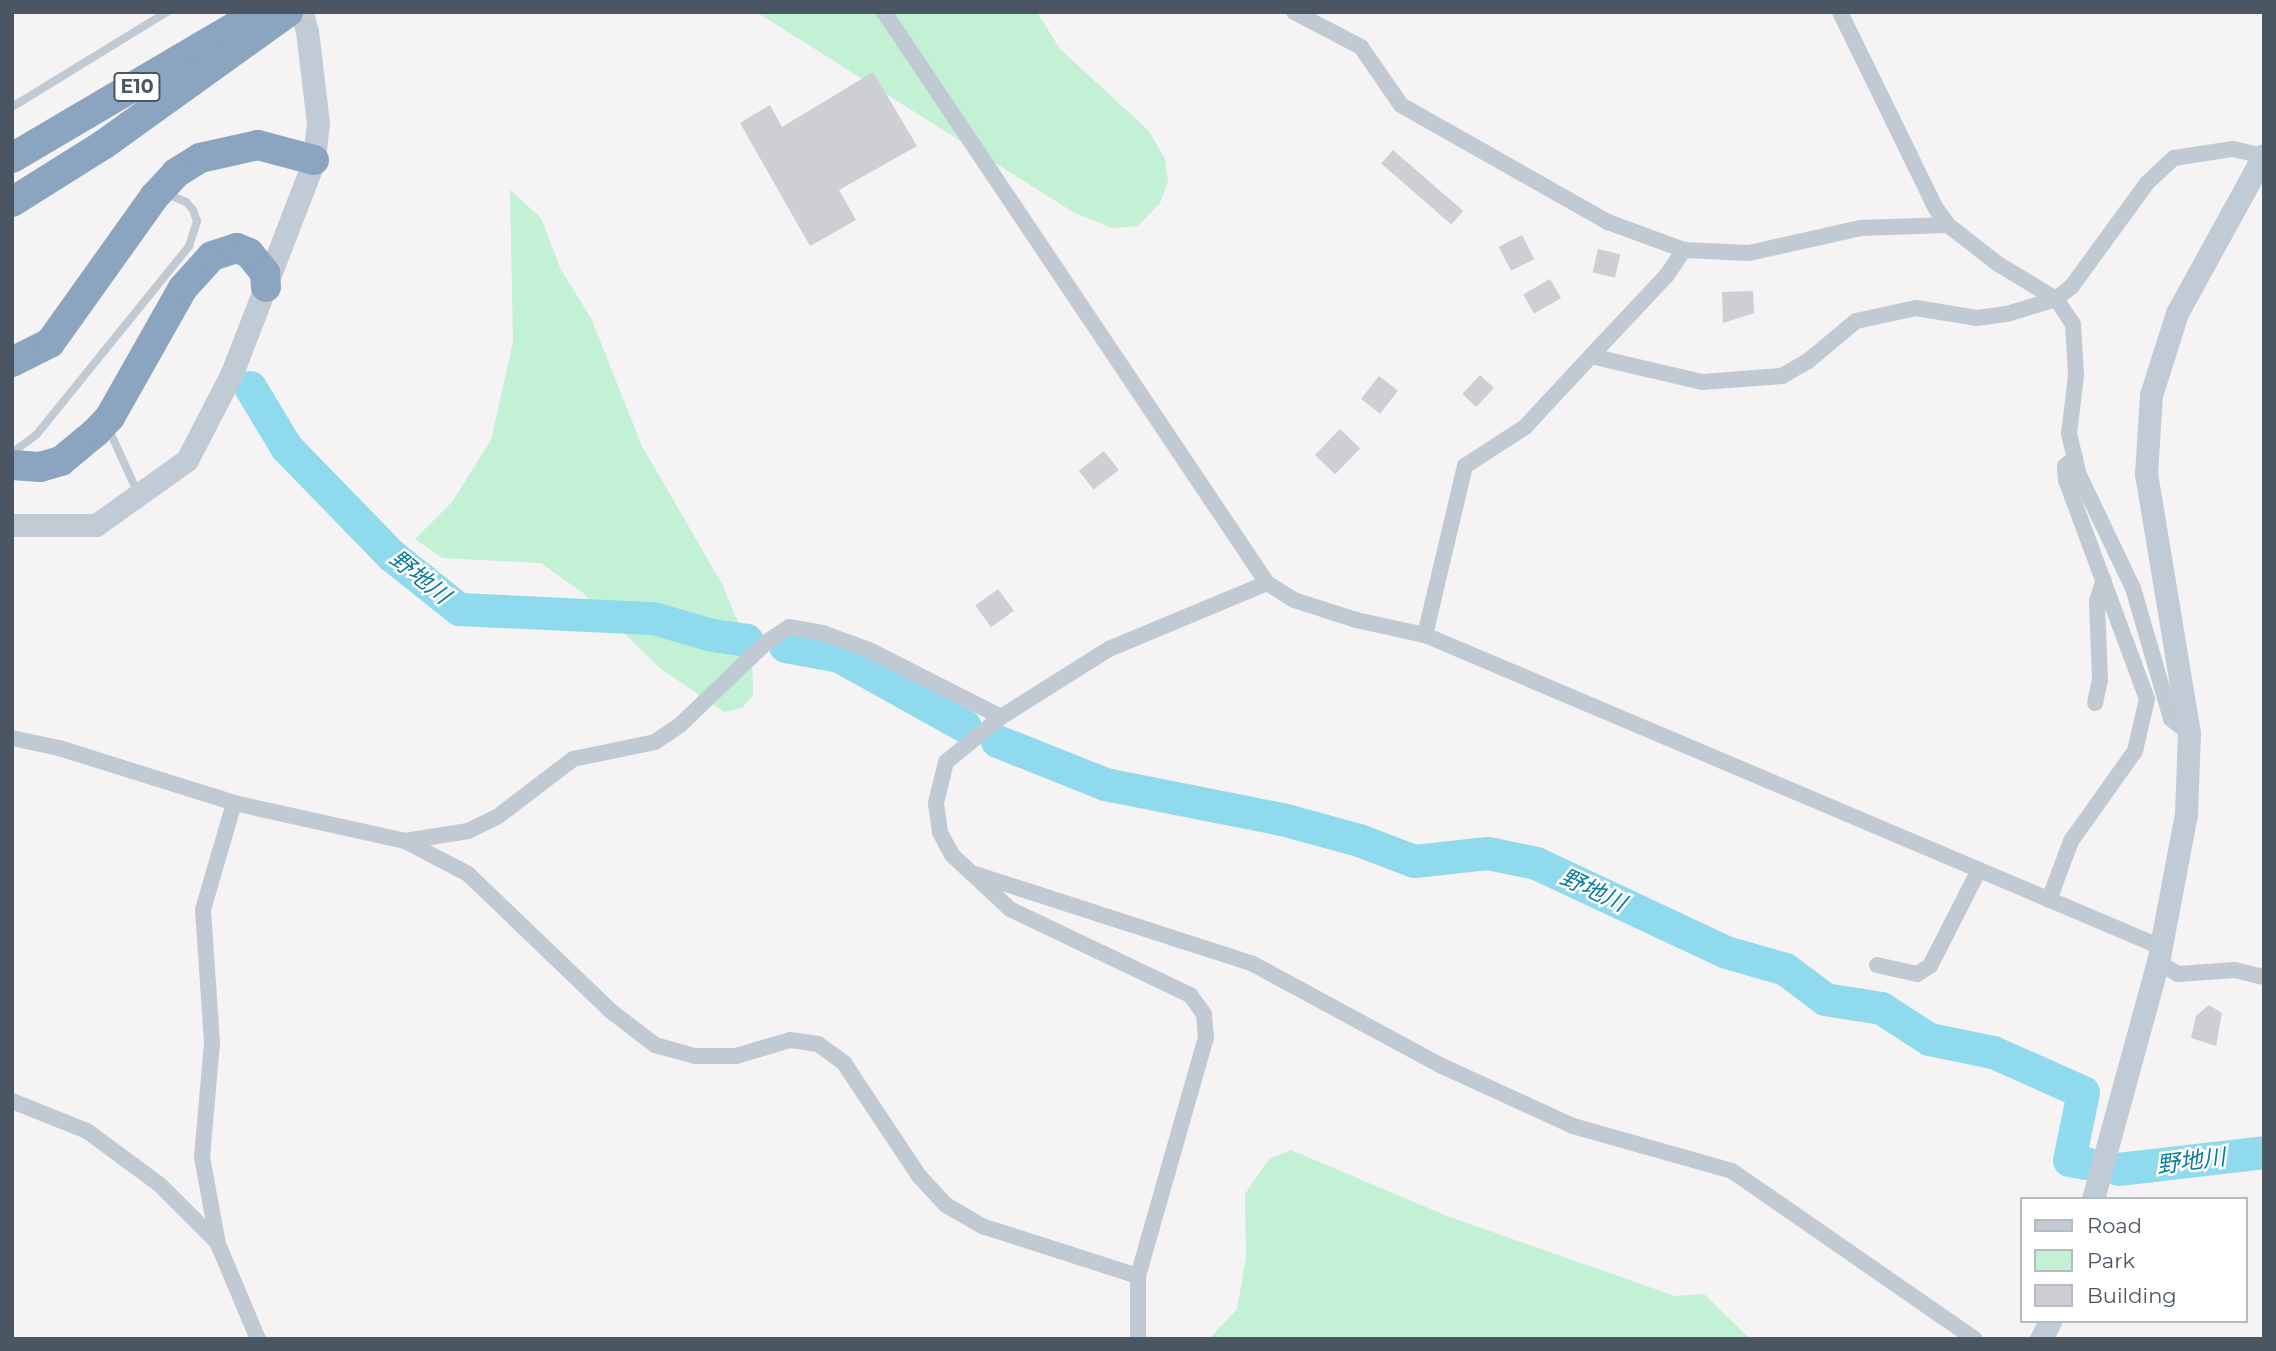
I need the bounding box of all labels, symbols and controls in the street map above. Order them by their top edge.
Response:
road number: E10 [113,72,162,102]
water label: 野地川 [385,545,455,609]
water label: 野地川 [1556,863,1630,917]
water label: 野地川 [2155,1143,2227,1179]
legend [2021,1197,2248,1323]
text: Road [2087,1213,2142,1238]
text: Park [2087,1248,2135,1273]
text: Building [2087,1283,2177,1308]

